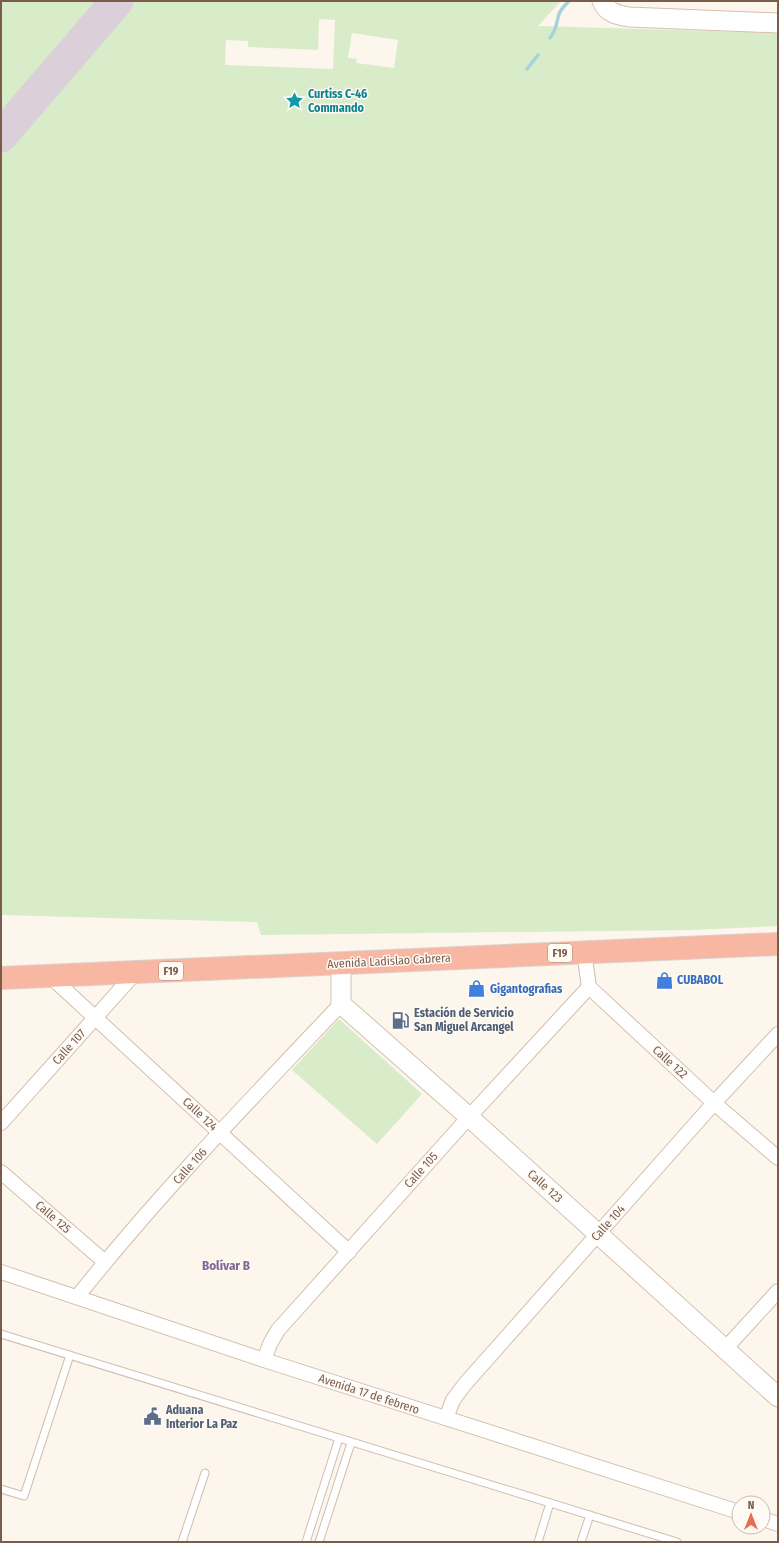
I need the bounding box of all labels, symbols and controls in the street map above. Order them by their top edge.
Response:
place label: Curtiss C-46 Commando [308,87,367,115]
place icon: Curtiss C-46 Commando [285,91,305,111]
road number: F19 [548,944,572,962]
street label: Avenida Ladislao Cabrera [327,951,451,971]
road number: F19 [159,962,183,980]
shop icon: CUBABOL [654,970,674,990]
place label: CUBABOL [677,973,724,987]
shop icon: Gigantografias [467,979,487,999]
place label: Gigantografias [490,982,563,996]
place label: Estación de Servicio San Miguel Arcangel [414,1006,514,1034]
fuel station icon: Estación de Servicio San Miguel Arcangel [391,1010,411,1030]
street label: Calle 107 [50,1026,88,1067]
street label: Calle 122 [650,1043,690,1081]
street label: Calle 124 [180,1094,220,1134]
street label: Calle 106 [170,1145,210,1187]
street label: Calle 105 [401,1149,441,1191]
street label: Calle 123 [525,1167,565,1205]
street label: Calle 125 [32,1198,74,1236]
street label: Calle 104 [588,1202,628,1244]
district label: Bolívar B [202,1258,250,1273]
street label: Avenida 17 de febrero [317,1371,421,1417]
place label: Aduana Interior La Paz [165,1403,237,1431]
public building icon: Aduana Interior La Paz [143,1407,163,1427]
north arrow [731,1495,771,1535]
text: N [748,1499,754,1512]

